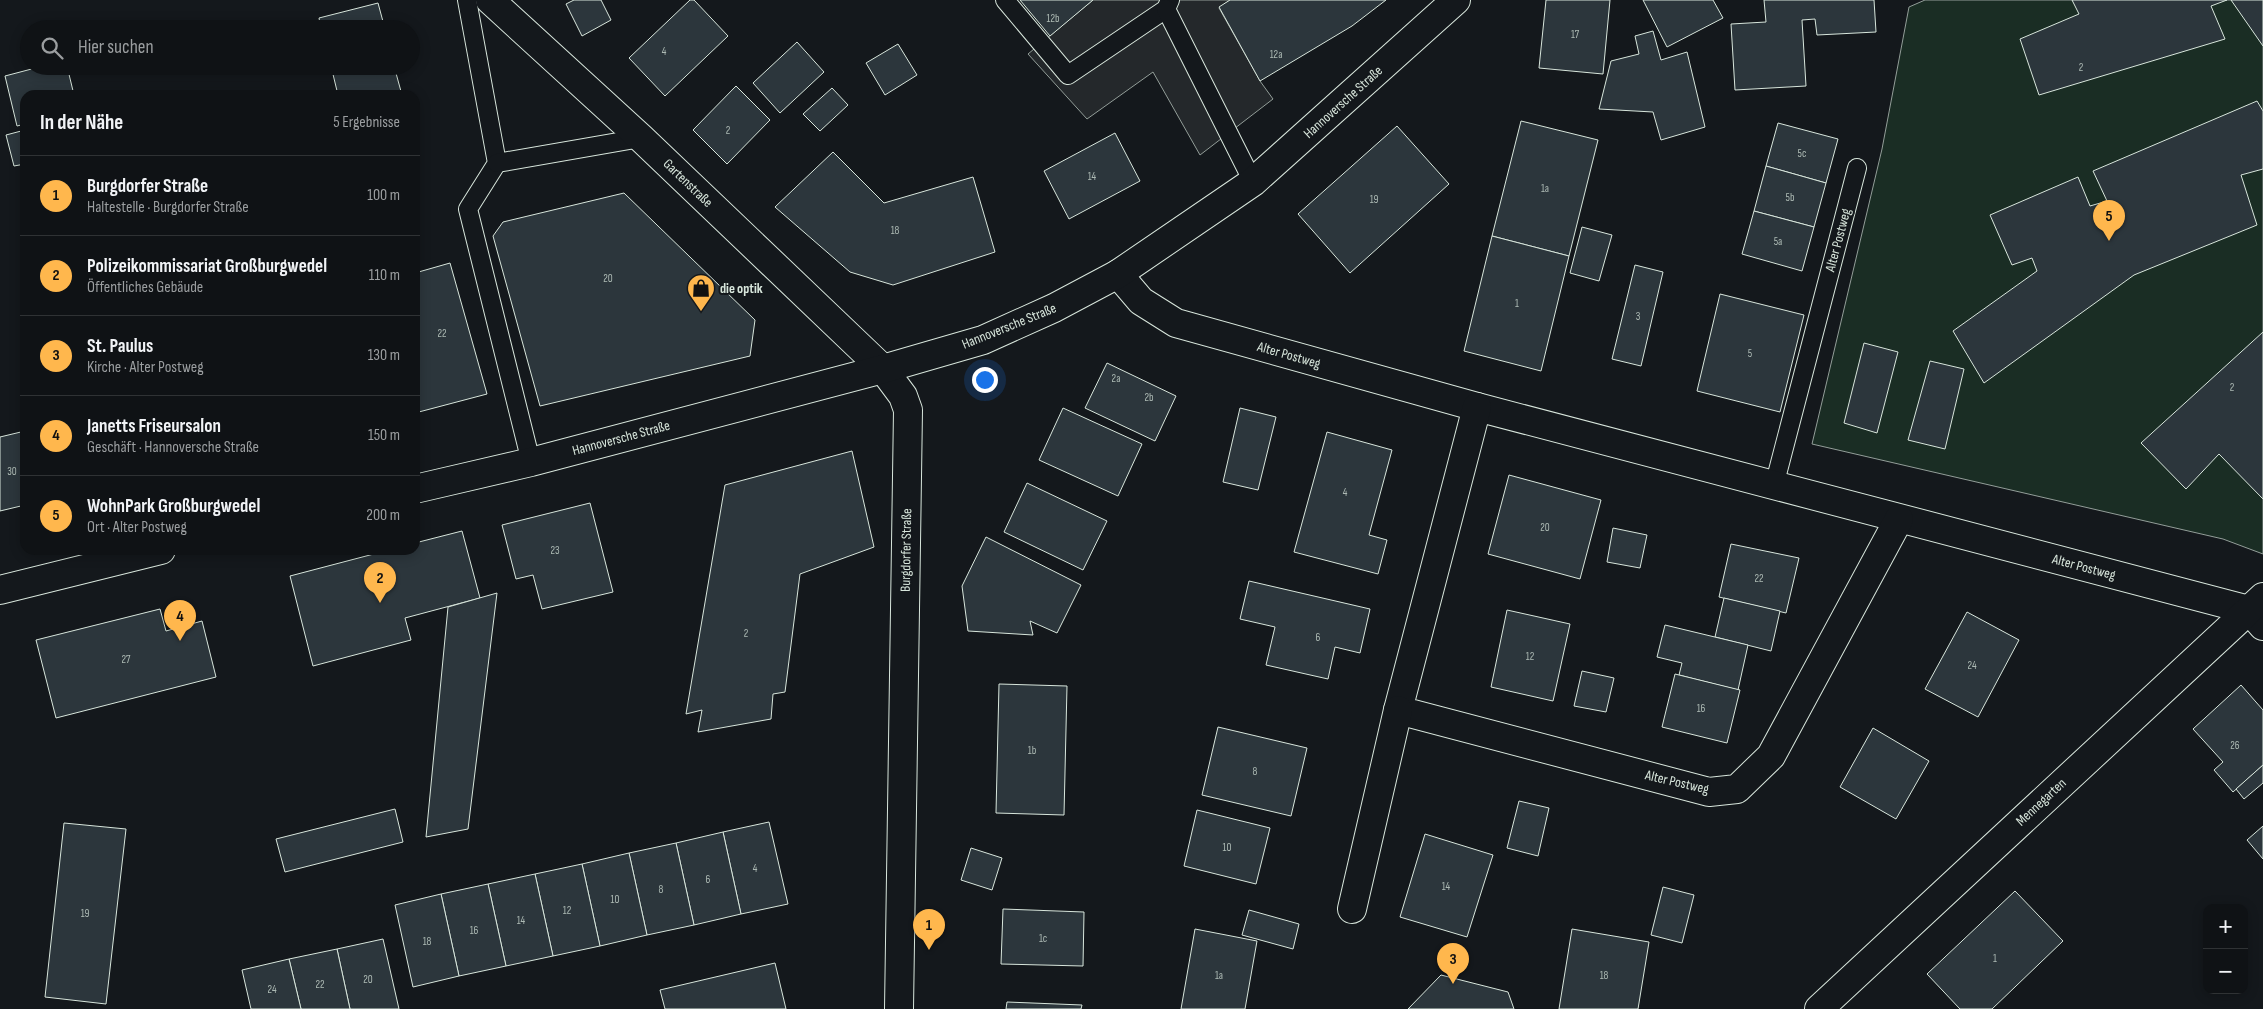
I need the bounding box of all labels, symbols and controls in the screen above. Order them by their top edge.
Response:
house number: 12b [1046,12,1060,25]
search box [20,20,420,75]
house number: 17 [1571,28,1580,41]
icon: search [38,34,66,62]
text: Hier suchen [78,36,154,59]
house number: 4 [662,45,667,58]
house number: 12a [1270,48,1282,61]
house number: 2 [2079,61,2084,74]
street label: Hannoversche Straße [1300,62,1386,142]
text: In der Nähe [40,110,123,135]
text: 5 Ergebnisse [333,113,400,132]
house number: 2 [726,124,731,137]
house number: 5c [1798,147,1806,160]
street label: Gartenstraße [660,155,716,211]
house number: 14 [1088,170,1097,183]
text: Burgdorfer Straße [87,175,208,198]
house number: 1a [1541,182,1549,195]
text: 1 [53,186,59,205]
text: 100 m [367,186,400,205]
house number: 5b [1786,191,1795,204]
house number: 19 [1370,193,1378,206]
text: Haltestelle · Burgdorfer Straße [87,198,249,217]
pin: 5 [2093,200,2125,241]
street label: Alter Postweg [1821,206,1855,274]
house number: 18 [891,224,900,237]
house number: 5a [1774,235,1782,248]
text: Polizeikommissariat Großburgwedel [87,255,327,278]
text: 2 [52,266,60,285]
text: 110 m [369,266,400,285]
house number: 20 [603,272,613,285]
shop icon: die optik [686,273,716,312]
text: Öffentliches Gebäude [87,278,203,297]
place label: die optik [720,280,763,297]
house number: 1 [1515,297,1519,310]
street label: Hannoversche Straße [959,299,1059,353]
house number: 3 [1636,310,1641,323]
house number: 22 [437,327,447,340]
text: St. Paulus [87,335,153,358]
street label: Alter Postweg [1255,338,1323,372]
text: 3 [52,346,60,365]
text: 130 m [368,346,400,365]
house number: 5 [1748,347,1752,360]
text: Kirche · Alter Postweg [87,358,204,377]
your location [972,367,998,393]
house number: 2a [1112,372,1120,385]
house number: 2 [2230,381,2235,394]
house number: 2b [1144,391,1154,404]
text: Janetts Friseursalon [87,415,221,438]
street label: Hannoversche Straße [570,417,672,459]
text: 4 [52,426,60,445]
text: 150 m [368,426,400,445]
text: Geschäft · Hannoversche Straße [87,438,259,457]
house number: 30 [7,465,17,478]
house number: 4 [1343,486,1348,499]
text: WohnPark Großburgwedel [87,495,260,518]
text: 5 [52,506,60,525]
text: 200 m [366,506,400,525]
street label: Burgdorfer Straße [897,508,915,592]
text: Ort · Alter Postweg [87,518,187,537]
house number: 20 [1540,521,1550,534]
house number: 23 [550,544,560,557]
street label: Alter Postweg [2050,550,2118,584]
pin: 2 [364,562,396,603]
house number: 22 [1754,572,1764,585]
pin: 4 [164,600,196,641]
house number: 2 [744,627,749,640]
house number: 6 [1316,631,1321,644]
house number: 12 [1526,650,1535,663]
house number: 27 [122,653,131,666]
house number: 24 [1967,659,1977,672]
house number: 16 [1697,702,1706,715]
house number: 26 [2230,739,2240,752]
house number: 1b [1028,744,1037,757]
house number: 8 [1253,765,1258,778]
street label: Alter Postweg [1643,766,1711,798]
street label: Mennegarten [2012,775,2070,829]
house number: 10 [1223,841,1231,854]
house number: 4 [753,862,758,875]
house number: 6 [706,873,711,886]
house number: 14 [1442,880,1451,893]
house number: 8 [659,883,664,896]
house number: 10 [611,893,619,906]
house number: 12 [563,904,572,917]
map controls [2203,904,2248,994]
button: + [2203,904,2248,949]
house number: 19 [81,907,89,920]
pin: 1 [913,909,945,950]
house number: 14 [517,914,526,927]
house number: 16 [470,924,479,937]
house number: 1c [1039,932,1047,945]
house number: 18 [423,935,432,948]
pin: 3 [1437,943,1469,984]
button: − [2203,949,2248,994]
house number: 1 [1993,952,1997,965]
house number: 1a [1215,969,1223,982]
house number: 18 [1600,969,1609,982]
house number: 20 [363,973,373,986]
house number: 22 [315,978,325,991]
house number: 24 [267,983,277,996]

